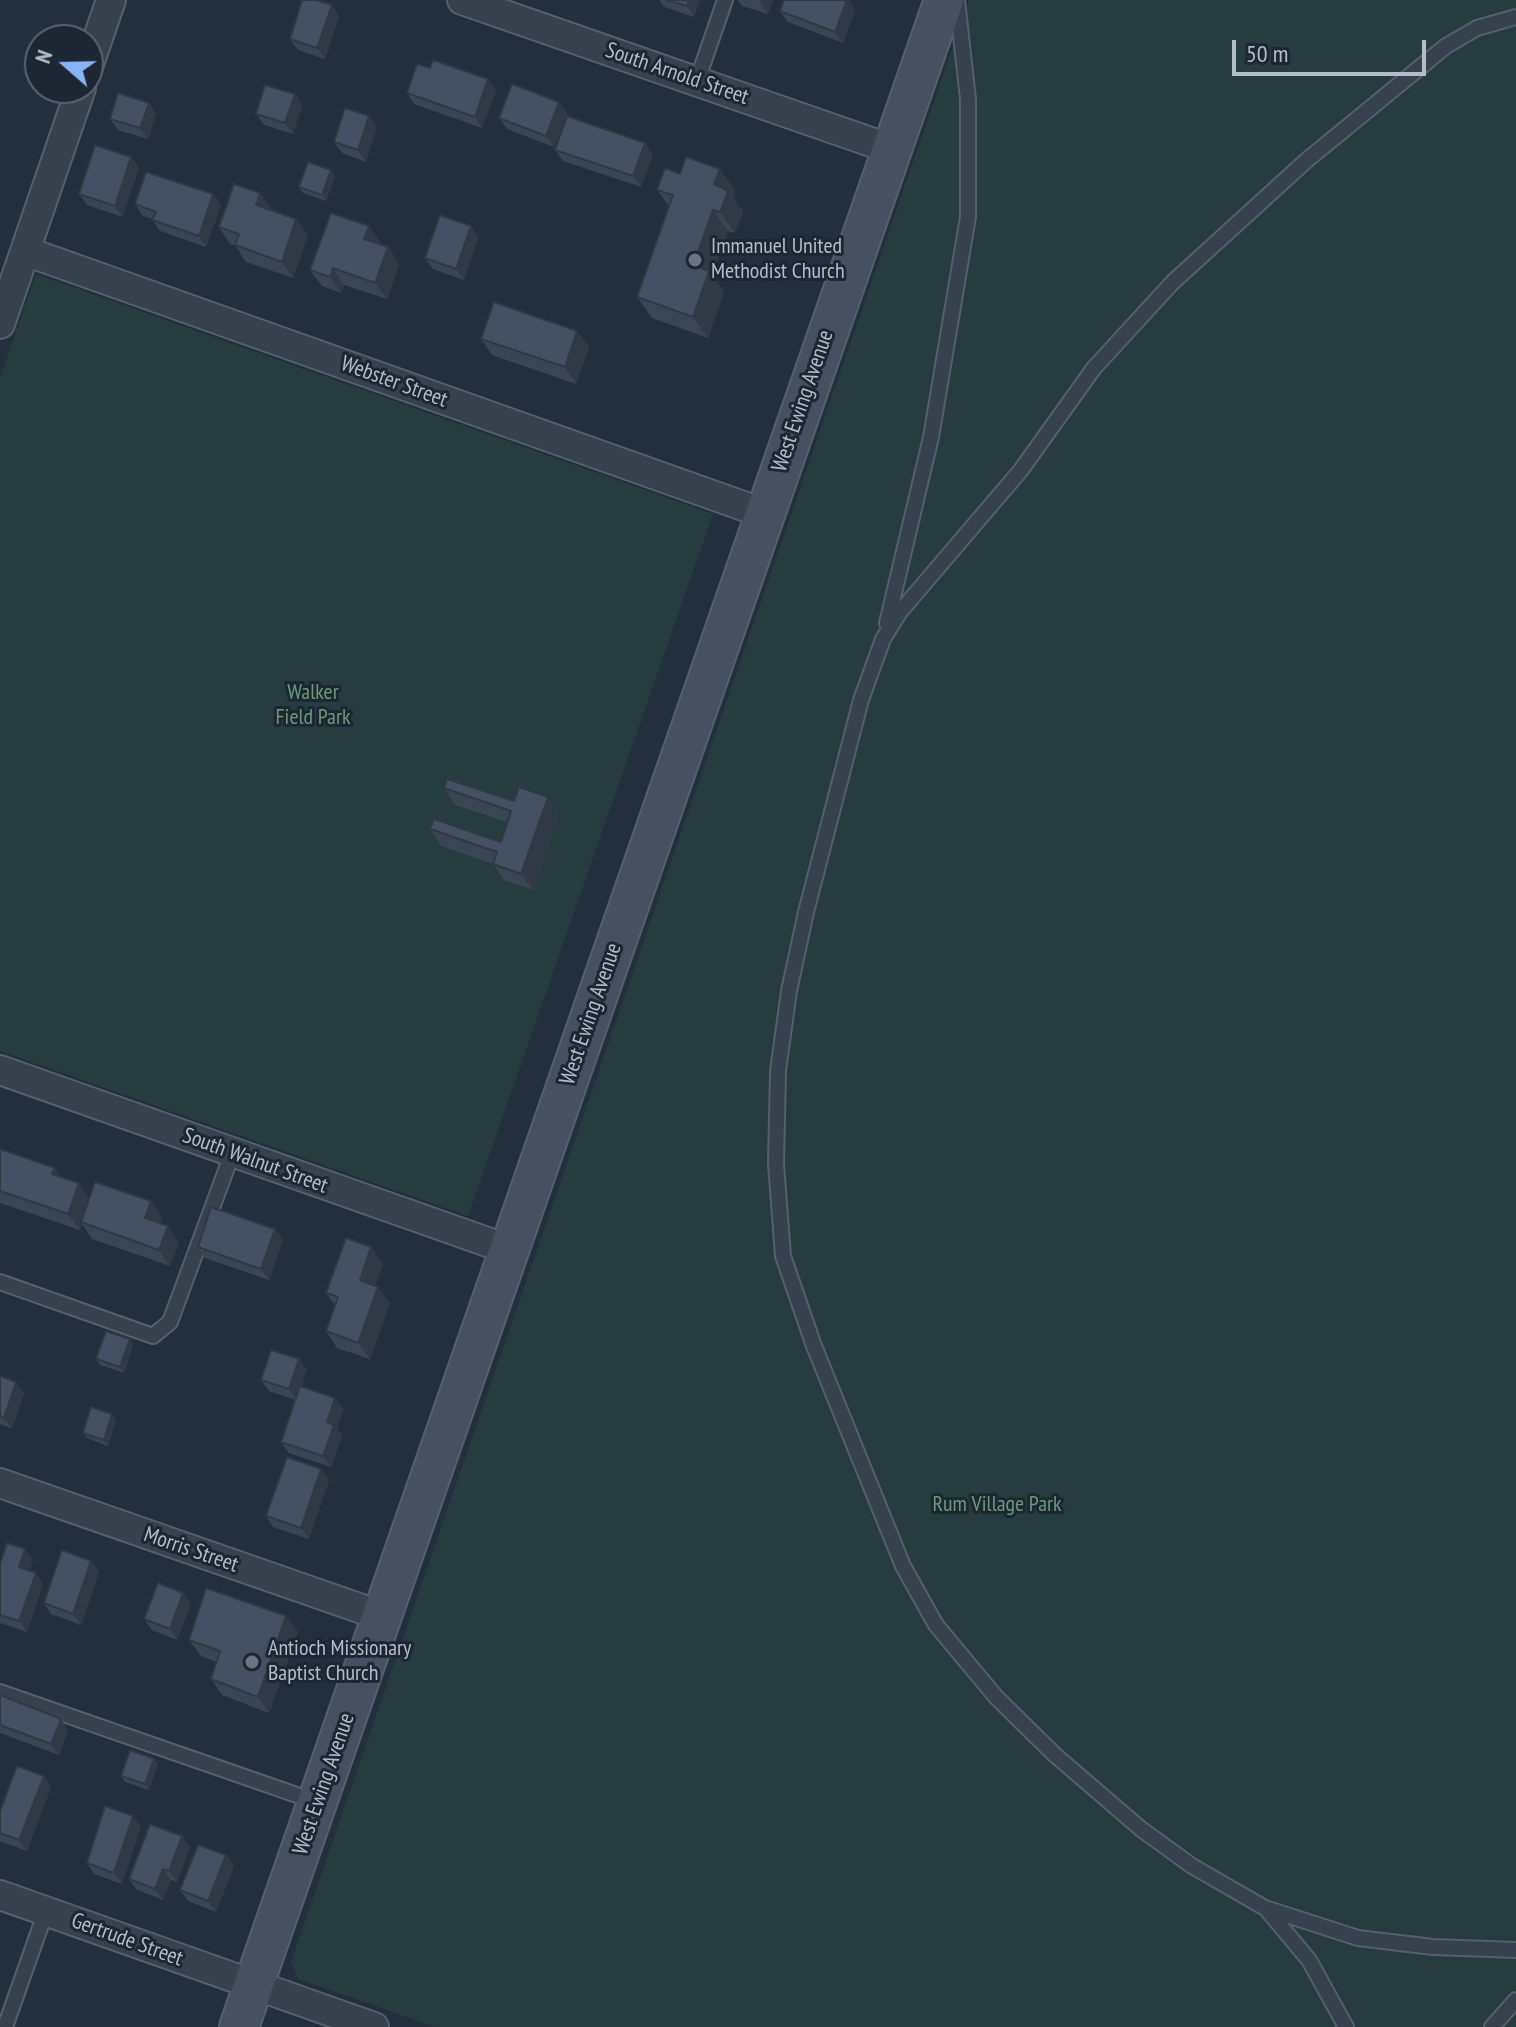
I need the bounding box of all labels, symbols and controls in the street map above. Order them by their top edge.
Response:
north arrow [24,24,104,104]
scale bar [1236,24,1430,74]
street label: South Arnold Street [602,37,752,111]
text: 50 m [1246,38,1288,69]
text: N [28,46,59,67]
place label: Immanuel United Methodist Church [711,234,845,286]
marker: Immanuel United Methodist Church [686,251,704,269]
street label: West Ewing Avenue [766,327,840,475]
street label: Webster Street [337,351,451,413]
park label: Walker Field Park [276,680,350,732]
street label: West Ewing Avenue [554,940,628,1088]
street label: South Walnut Street [179,1123,331,1199]
park label: Rum Village Park [932,1492,1062,1518]
street label: Morris Street [140,1522,242,1578]
place label: Antioch Missionary Baptist Church [268,1636,411,1688]
marker: Antioch Missionary Baptist Church [243,1653,261,1671]
street label: West Ewing Avenue [287,1710,361,1858]
street label: Gertrude Street [68,1908,186,1972]

